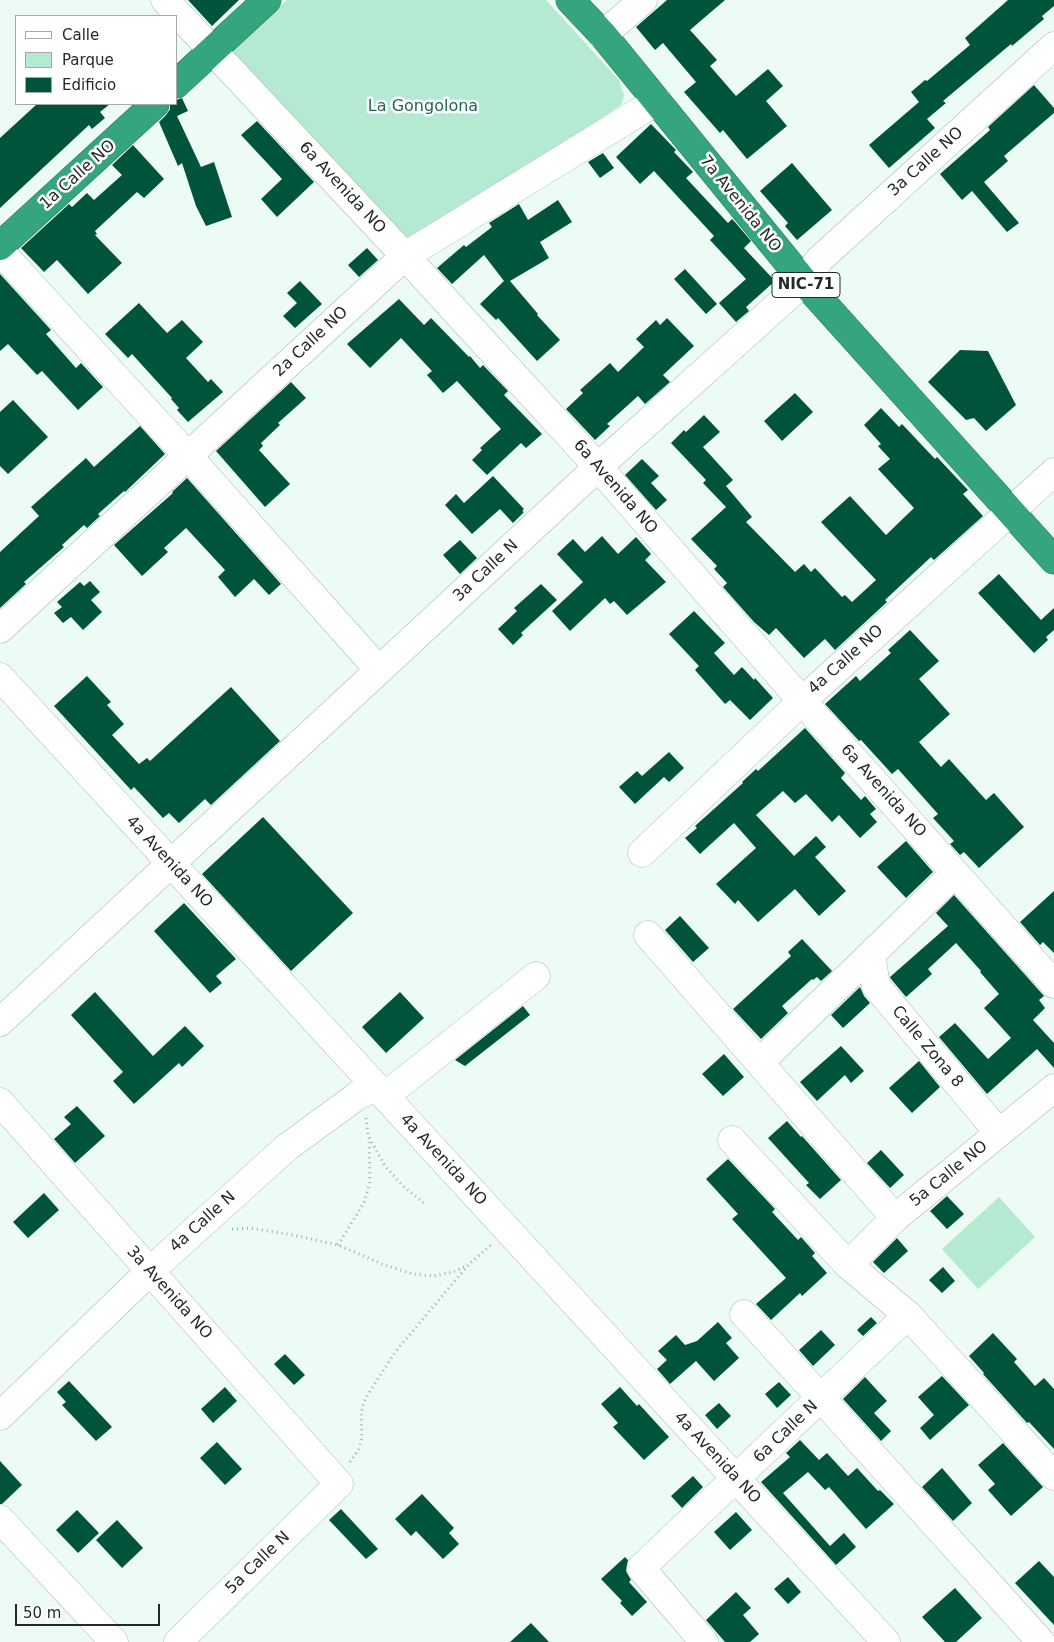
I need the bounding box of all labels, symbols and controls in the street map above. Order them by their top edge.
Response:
legend [15,15,178,105]
text: Calle [62,26,99,44]
text: Parque [62,51,114,69]
text: Edificio [62,76,116,94]
park label: La Gongolona [368,97,478,117]
street label: 3a Calle NO [884,123,968,201]
street label: 1a Calle NO [36,136,120,214]
street label: 6a Avenida NO [295,138,389,238]
street label: 7a Avenida NO [695,152,785,256]
road number: NIC-71 [772,272,840,298]
street label: 2a Calle NO [270,303,352,381]
street label: 6a Avenida NO [569,436,661,538]
street label: 3a Calle N [450,536,522,606]
street label: 4a Calle NO [804,621,888,699]
street label: 6a Avenida NO [836,741,930,841]
street label: 4a Avenida NO [122,812,216,912]
street label: Calle Zona 8 [887,1002,967,1092]
street label: 4a Avenida NO [396,1110,490,1210]
street label: 5a Calle NO [906,1137,992,1211]
street label: 4a Calle N [166,1187,240,1257]
street label: 3a Avenida NO [122,1243,216,1343]
street label: 6a Calle N [750,1397,822,1467]
street label: 4a Avenida NO [670,1408,764,1508]
street label: 5a Calle N [222,1528,294,1598]
scale bar [18,1594,162,1626]
text: 50 m [23,1604,61,1622]

